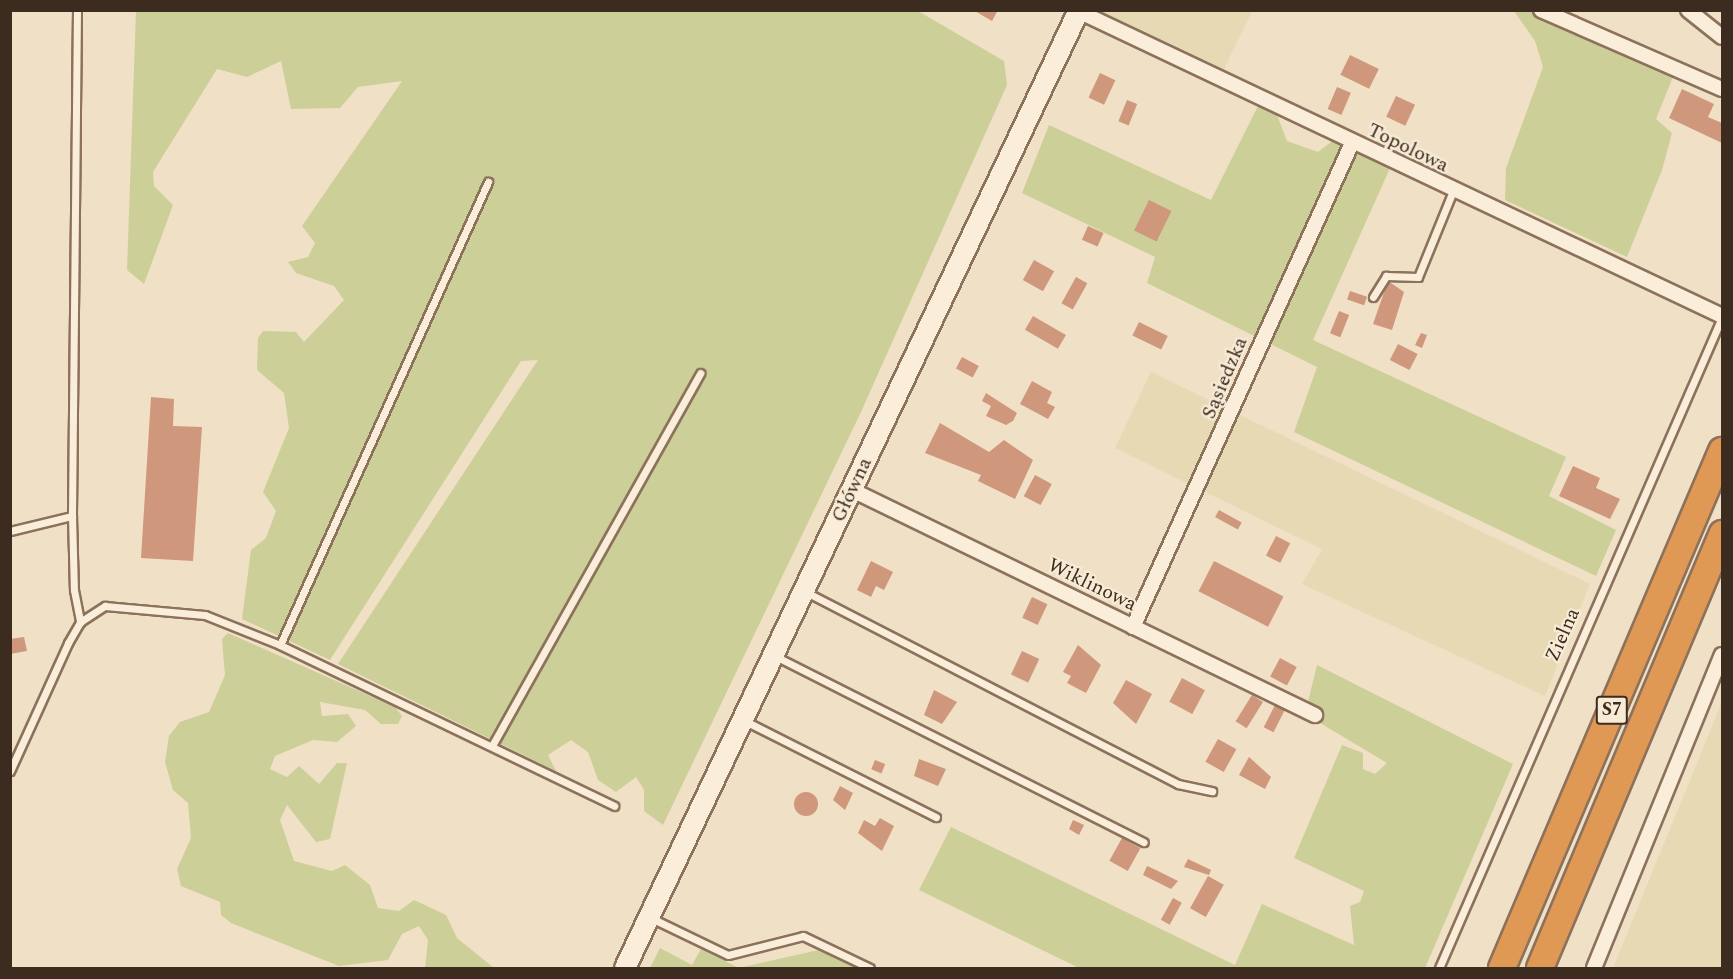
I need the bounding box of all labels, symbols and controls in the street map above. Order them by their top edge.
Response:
street label: Topolowa [1364,118,1452,178]
street label: Sąsiedzka [1197,333,1253,423]
street label: Główna [827,454,877,526]
street label: Wiklinowa [1044,553,1140,617]
street label: Zielna [1541,605,1585,665]
road number: S7 [1596,695,1628,725]

